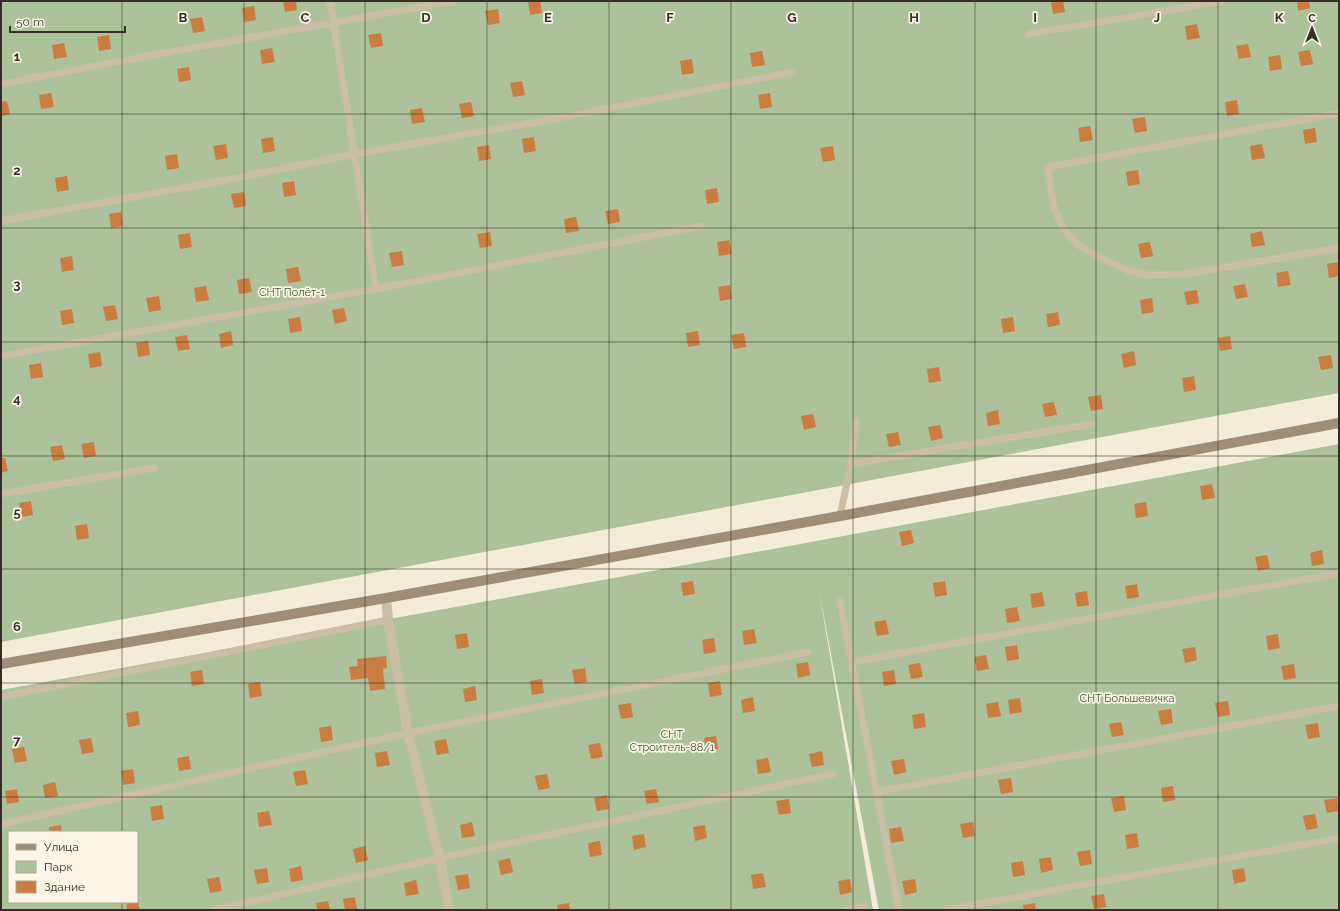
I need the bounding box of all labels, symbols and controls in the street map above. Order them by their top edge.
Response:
scale bar [10,8,125,34]
north arrow [1292,8,1332,48]
text: B [179,10,188,25]
text: C [301,10,310,25]
text: D [421,10,431,25]
text: E [544,10,552,25]
text: F [666,10,674,25]
text: G [787,10,797,25]
text: H [909,10,919,25]
text: I [1033,10,1037,25]
text: J [1154,10,1160,25]
text: K [1275,10,1284,25]
text: С [1308,12,1316,25]
text: 50 m [16,15,44,29]
text: 1 [14,49,21,64]
text: 2 [13,163,21,178]
text: 3 [13,277,21,292]
park label: СНТ Полёт-1 [259,286,325,299]
text: 4 [13,391,21,406]
text: 5 [13,505,21,520]
text: 6 [13,619,21,634]
park label: СНТ Большевичка [1079,692,1175,705]
park label: СНТ Строитель-88/1 [630,728,715,754]
text: 7 [13,733,21,748]
legend [8,831,138,903]
text: Улица [44,840,79,854]
text: Парк [44,860,73,874]
text: Здание [44,880,85,894]

